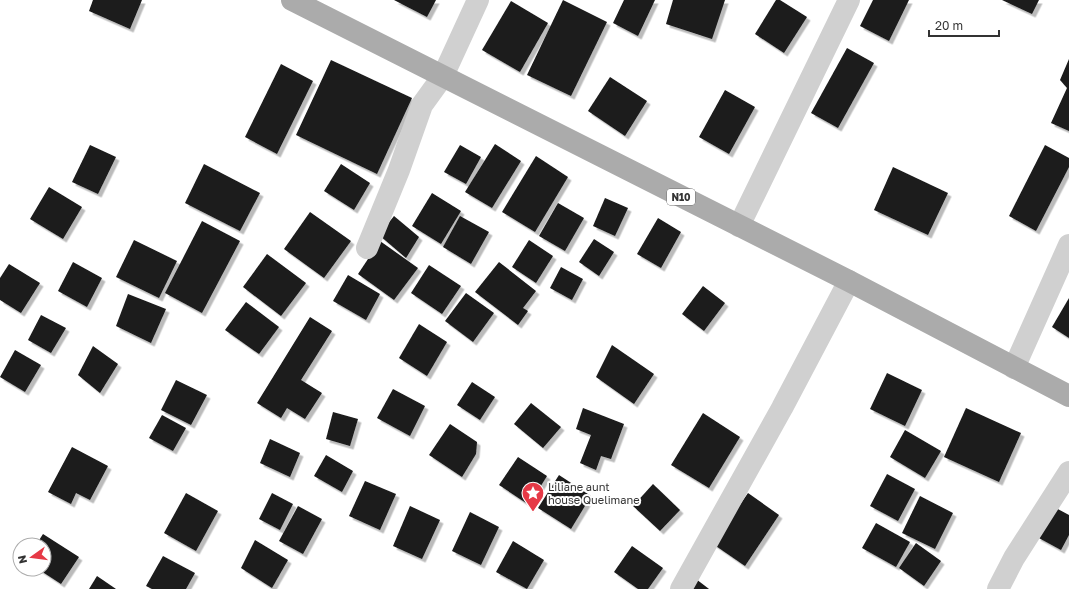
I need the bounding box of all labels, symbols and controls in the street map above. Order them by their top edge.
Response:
scale bar [929,12,999,38]
text: 20 m [935,18,963,33]
road number: N10 [667,189,695,205]
place icon: Liliane aunt house Quelimane [520,480,546,513]
place label: Liliane aunt house Quelimane [548,480,640,506]
north arrow [12,537,52,577]
text: N [14,554,29,565]

